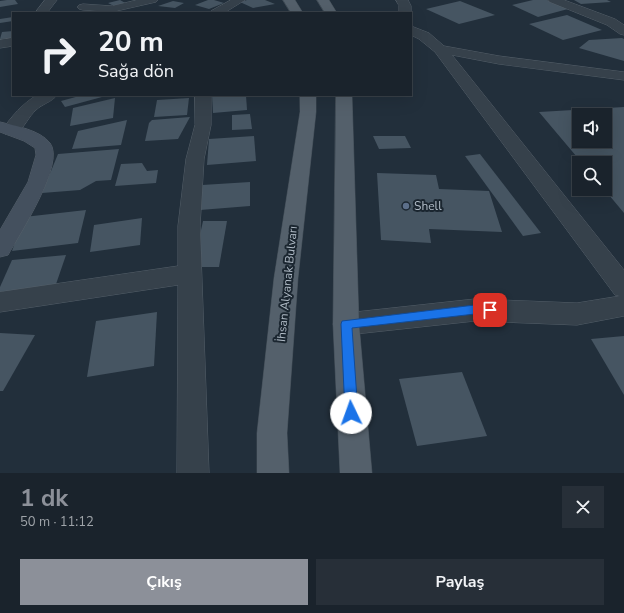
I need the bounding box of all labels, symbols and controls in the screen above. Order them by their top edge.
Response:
text: 20 m [98,23,164,61]
icon: right [32,28,84,80]
text: Sağa dön [98,59,174,83]
map controls [572,108,612,196]
button: sound [572,108,612,148]
button: search [572,156,612,196]
place label: Shell [414,198,442,214]
marker: Shell [401,201,411,211]
street label: İhsan Alyanak Bulvarı [273,225,301,343]
pin [473,293,507,327]
icon: arrive [479,299,501,321]
position arrow [330,392,372,434]
text: 1 dk [20,482,68,514]
button: close [562,486,604,528]
text: 50 m · 11:12 [20,513,94,531]
button: Çıkış [20,559,308,605]
button: Paylaş [316,559,604,605]

